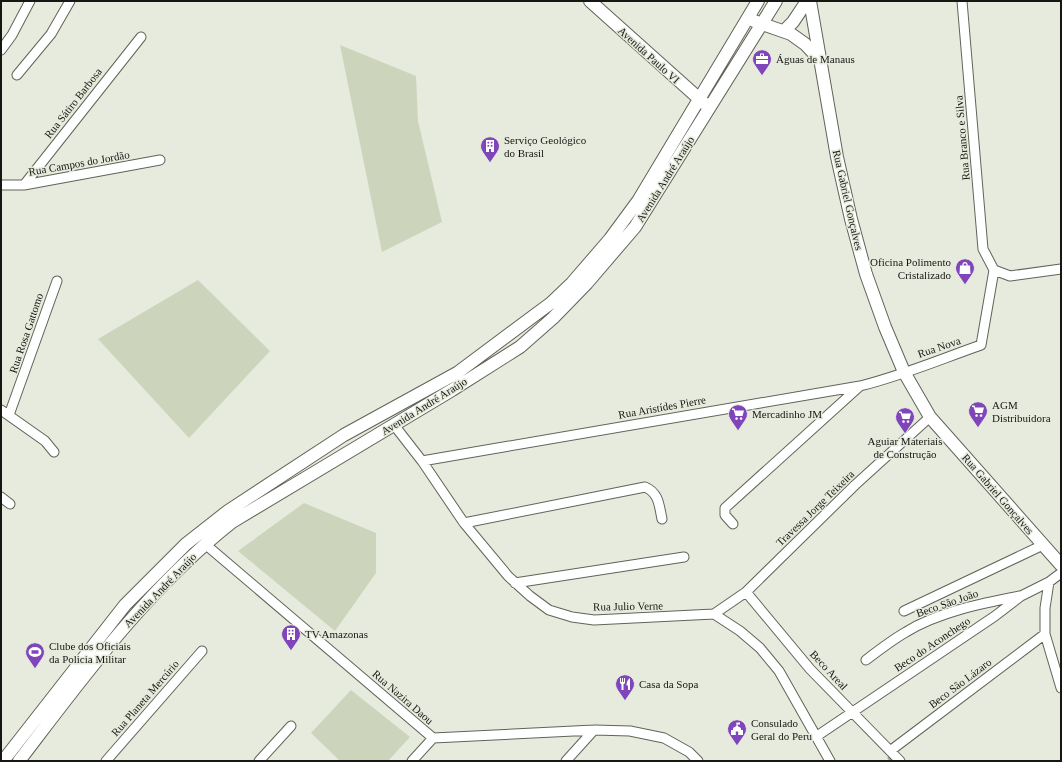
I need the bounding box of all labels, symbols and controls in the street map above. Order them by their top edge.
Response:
street label: Avenida Paulo VI [616,24,682,86]
office icon: Águas de Manaus [751,48,773,76]
place label: Águas de Manaus [776,53,855,65]
street label: Rua Sátiro Barbosa [42,66,104,140]
street label: Rua Branco e Silva [952,95,972,181]
place label: Serviço Geológico do Brasil [504,134,587,159]
street label: Avenida André Araújo [634,134,697,224]
building icon: Serviço Geológico do Brasil [479,135,501,163]
street label: Rua Campos do Jordão [28,148,131,178]
street label: Rua Gabriel Gonçalves [831,149,865,251]
place label: Oficina Polimento Cristalizado [870,256,951,281]
shop icon: Oficina Polimento Cristalizado [954,257,976,285]
street label: Rua Rosa Gattomo [7,291,45,375]
street label: Rua Nova [916,334,962,360]
street label: Avenida André Araújo [379,374,469,437]
street label: Rua Aristídes Pierre [617,393,707,421]
place label: AGM Distribuidora [992,399,1051,424]
supermarket icon: AGM Distribuidora [967,400,989,428]
supermarket icon: Mercadinho JM [727,403,749,431]
supermarket icon: Aguiar Materiais de Construção [894,406,916,434]
place label: Mercadinho JM [752,408,822,420]
place label: Aguiar Materiais de Construção [868,435,942,460]
street label: Rua Gabriel Gonçalves [960,451,1036,537]
street label: Travessa Jorge Teixeira [774,468,856,548]
street label: Avenida André Araújo [121,550,199,630]
street label: Beco São João [914,587,980,619]
street label: Rua Julio Verne [593,599,663,613]
street label: Beco do Aconchego [892,614,972,674]
building icon: TV Amazonas [280,623,302,651]
place label: TV Amazonas [305,628,368,640]
place label: Clube dos Oficiais da Policia Militar [49,640,131,665]
sports icon: Clube dos Oficiais da Policia Militar [24,641,46,669]
street label: Beco Areal [808,648,850,692]
street label: Beco São Lázaro [926,655,994,710]
street label: Rua Planeta Mercúrio [109,657,182,738]
street label: Rua Nazira Daou [370,667,436,727]
restaurant icon: Casa da Sopa [614,673,636,701]
place label: Casa da Sopa [639,678,698,690]
place label: Consulado Geral do Peru [751,717,813,742]
public building icon: Consulado Geral do Peru [726,718,748,746]

